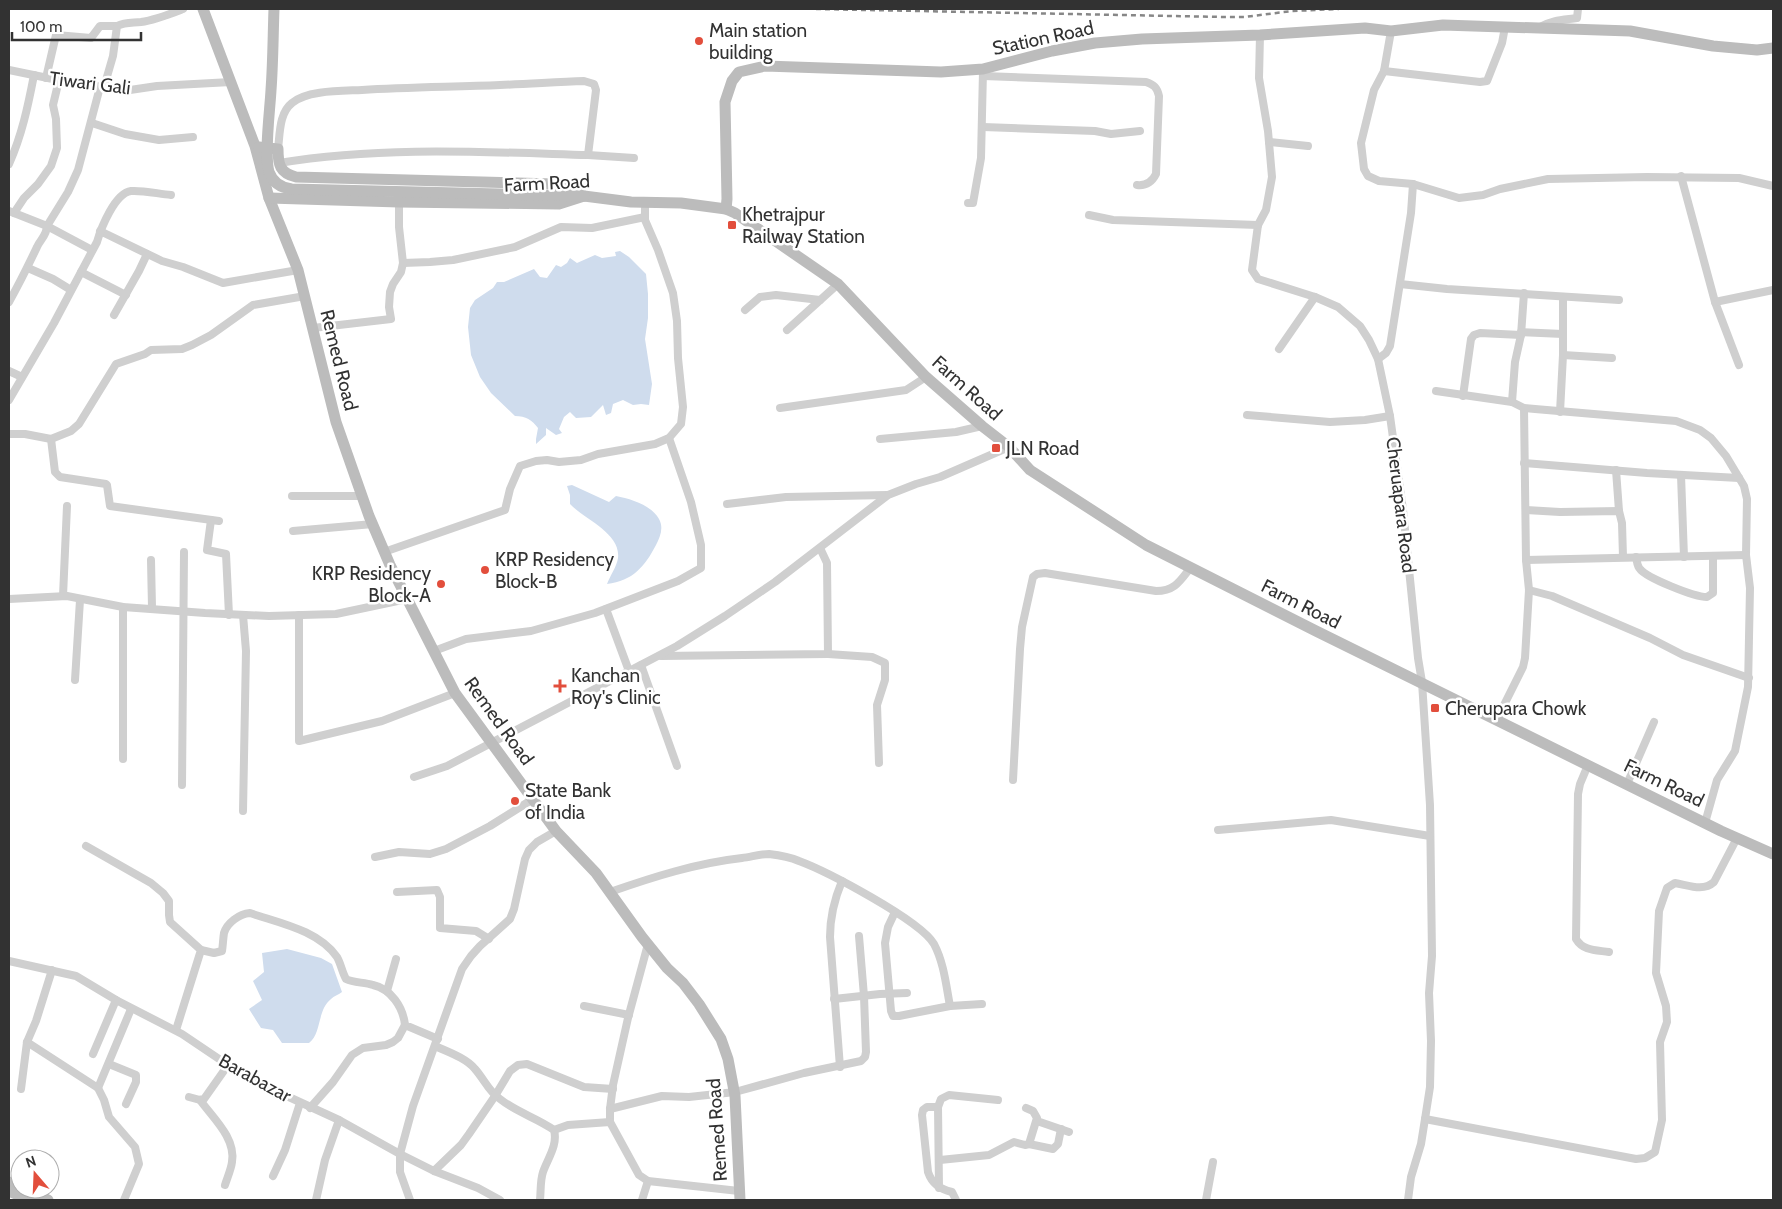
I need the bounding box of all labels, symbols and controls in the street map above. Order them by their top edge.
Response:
scale bar [12,10,141,42]
street label: Station Road [990,16,1096,60]
text: 100 m [20,18,62,36]
place label: Main station building [709,19,807,64]
marker: Main station building [693,35,705,47]
street label: Tiwari Gali [48,67,132,99]
street label: Farm Road [503,169,591,197]
place label: Khetrajpur Railway Station [742,203,865,248]
marker: Khetrajpur Railway Station [726,219,738,231]
street label: Remed Road [315,307,363,413]
street label: Farm Road [927,351,1007,425]
street label: Cheruapara Road [1381,436,1421,574]
place label: JLN Road [1005,437,1079,460]
marker: JLN Road [990,442,1002,454]
place label: KRP Residency Block-B [495,548,615,593]
place label: KRP Residency Block-A [312,562,431,607]
marker: KRP Residency Block-B [479,564,491,576]
street label: Farm Road [1257,574,1345,634]
marker: KRP Residency Block-A [435,578,447,590]
place label: Kanchan Roy's Clinic [571,664,661,709]
street label: Remed Road [459,672,539,770]
marker: Kanchan Roy's Clinic [553,679,567,693]
place label: Cherupara Chowk [1445,697,1587,720]
marker: Cherupara Chowk [1429,702,1441,714]
street label: Farm Road [1620,754,1708,812]
place label: State Bank of India [525,779,612,824]
marker: State Bank of India [509,795,521,807]
street label: Barabazar [215,1049,295,1107]
street label: Remed Road [702,1078,732,1182]
north arrow [10,1149,60,1199]
text: N [23,1152,38,1172]

